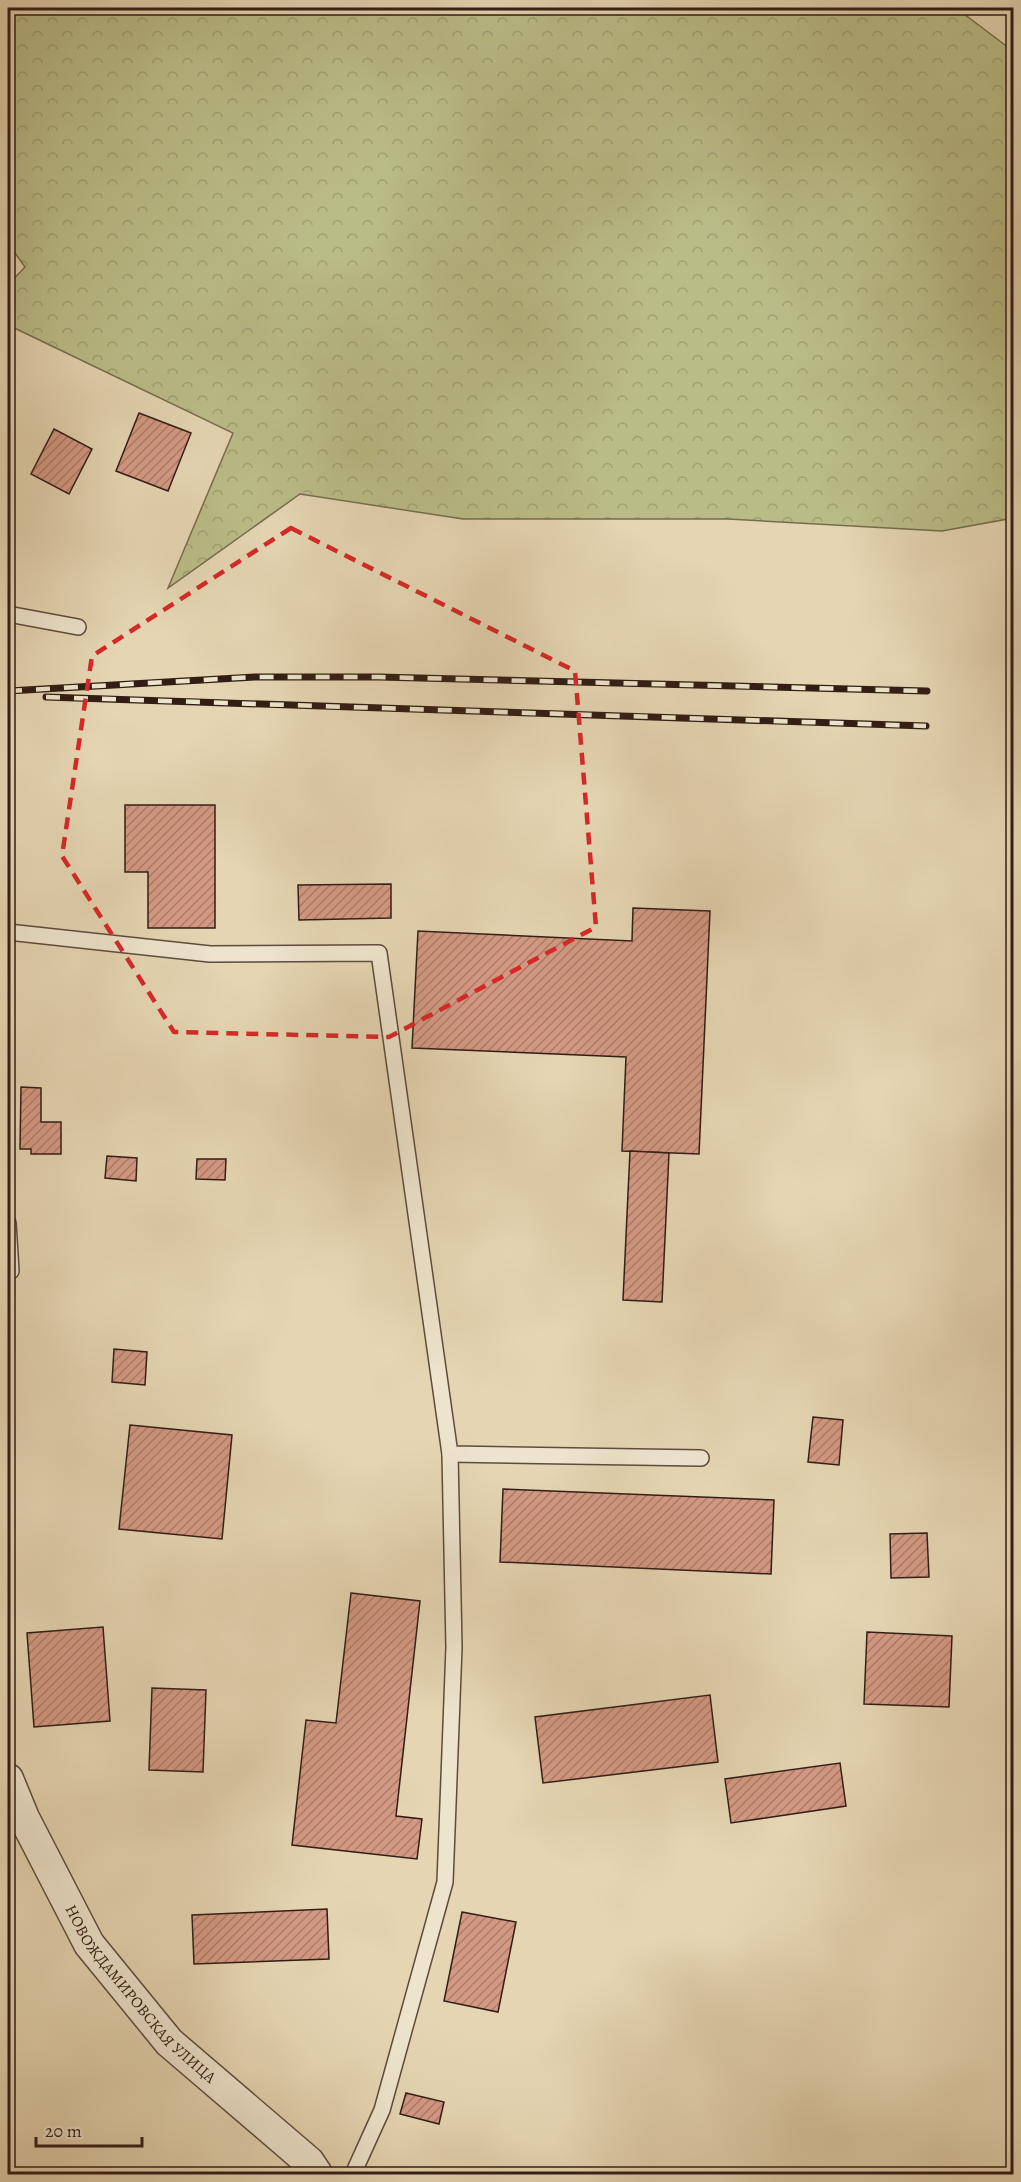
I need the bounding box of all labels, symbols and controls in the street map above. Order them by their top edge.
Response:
street label: НОВОЖДАМИРОВСКАЯ УЛИЦА [60,1901,221,2089]
scale bar [36,2110,142,2148]
text: 20 m [45,2119,82,2143]

